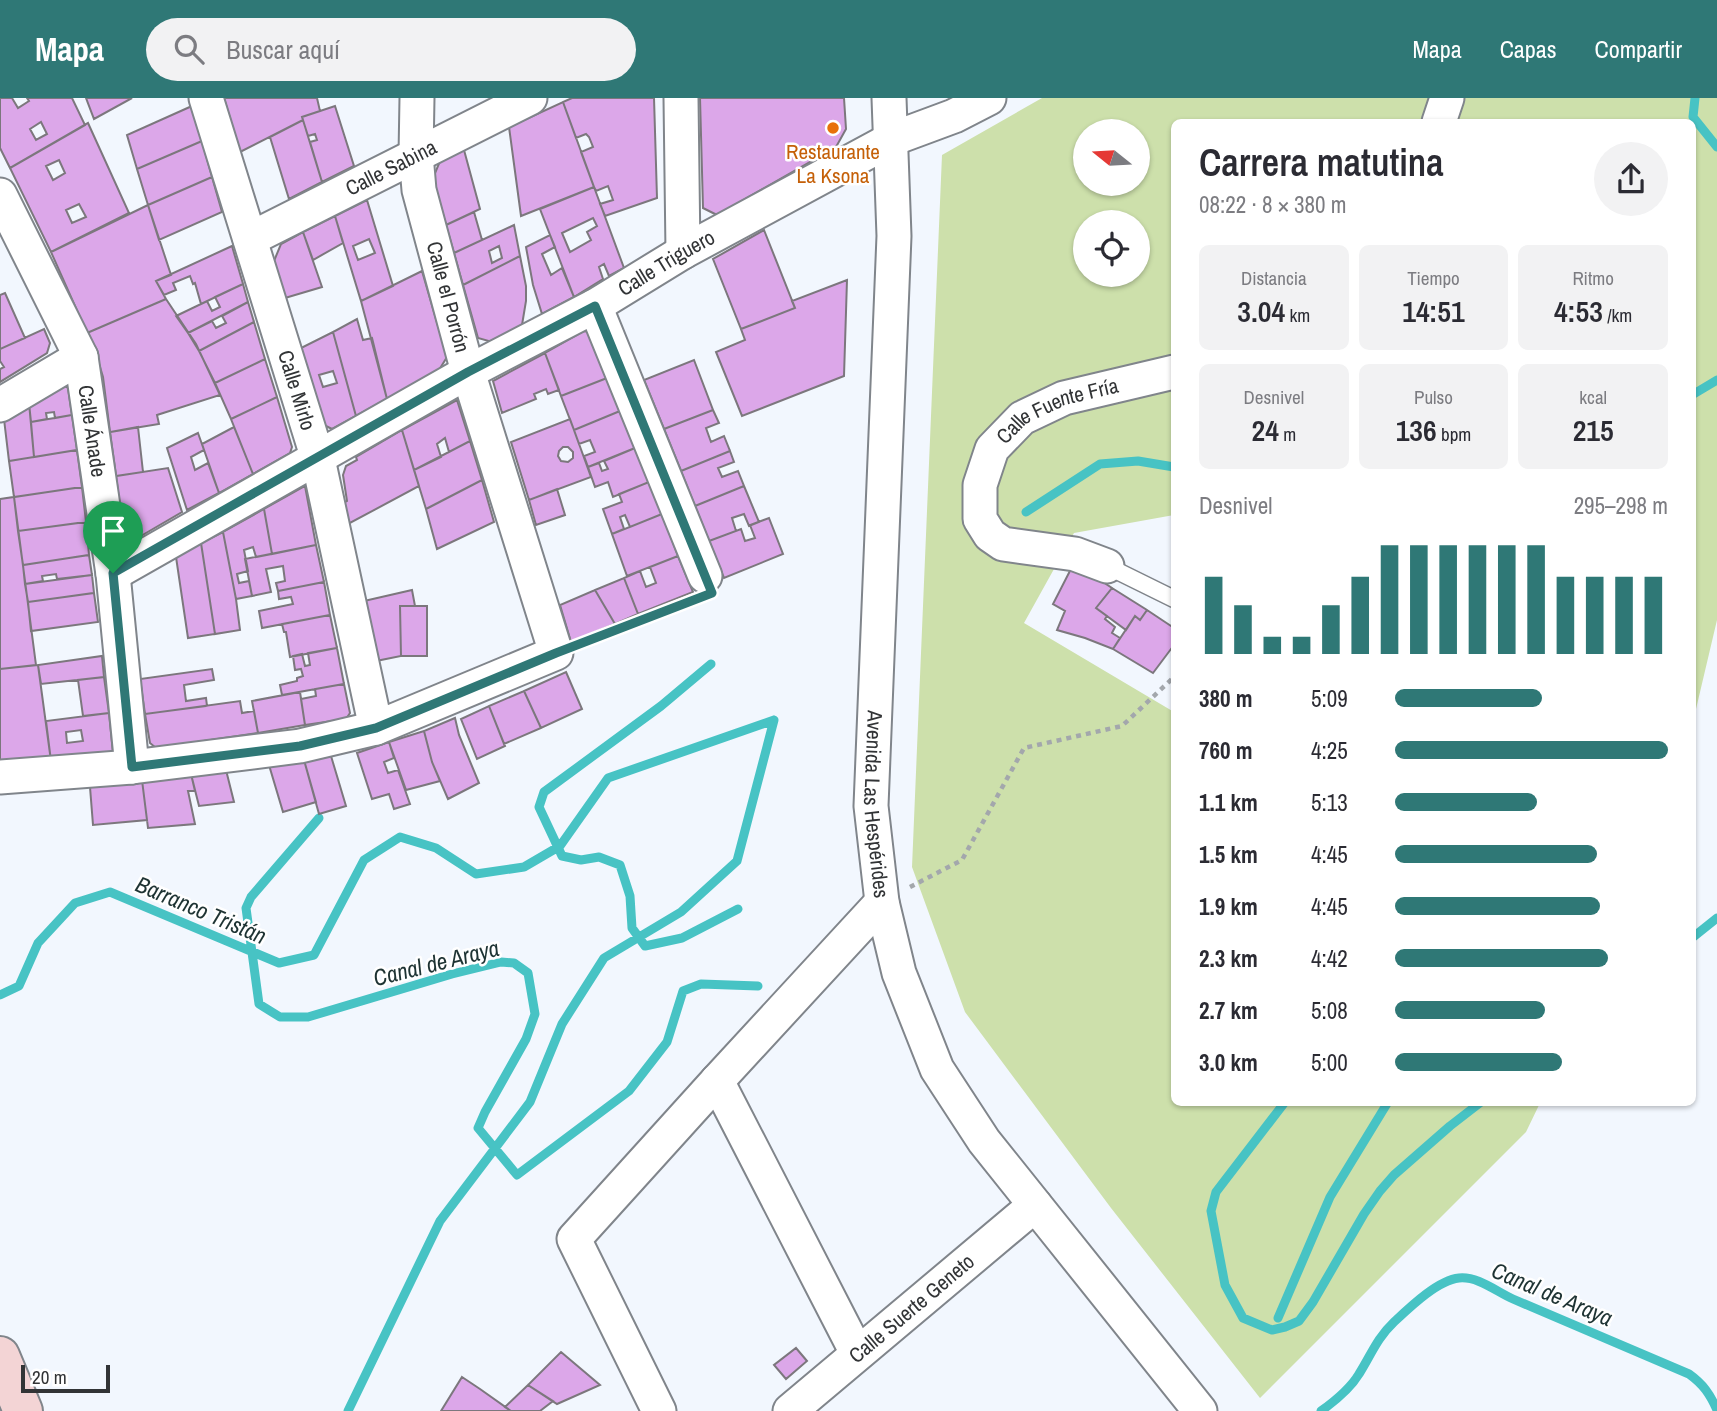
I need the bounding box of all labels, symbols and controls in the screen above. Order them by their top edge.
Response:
search box [146,18,636,81]
text: Mapa [35,27,104,71]
icon: search [170,30,208,68]
text: Buscar aquí [226,32,340,67]
text: Mapa [1412,33,1462,65]
text: Capas [1500,33,1557,65]
text: Compartir [1595,33,1682,65]
north arrow [1073,119,1150,196]
map controls [1073,119,1150,287]
marker: Restaurante La Ksona [825,120,841,136]
street label: Calle Sabina [340,132,442,203]
place label: Restaurante La Ksona [786,137,880,190]
text: Carrera matutina [1199,137,1444,188]
button: share [1594,142,1668,216]
text: 08:22 · 8 × 380 m [1199,189,1346,220]
button: locate [1073,210,1150,287]
street label: Calle Triguero [612,222,720,303]
street label: Calle el Porrón [420,238,477,356]
text: Distancia [1241,265,1307,291]
text: Tiempo [1407,265,1460,291]
text: Ritmo [1572,265,1614,291]
text: 3.04 [1237,291,1285,331]
text: 14:51 [1402,291,1465,331]
text: 4:53 [1554,291,1603,331]
text: km [1285,302,1310,328]
text: /km [1603,302,1632,328]
street label: Calle Mirlo [271,346,323,434]
street label: Calle Fuente Fría [990,371,1122,450]
street label: Calle Ánade [71,383,114,479]
text: Desnivel [1244,384,1304,410]
text: Pulso [1414,384,1453,410]
text: kcal [1579,384,1607,410]
text: 24 [1251,410,1279,450]
text: 136 [1396,410,1437,450]
text: 215 [1573,410,1614,450]
text: m [1279,421,1296,447]
text: bpm [1437,421,1471,447]
text: Desnivel [1199,490,1272,521]
text: 295–298 m [1574,490,1668,521]
pin [83,501,143,573]
icon: arrive [94,512,132,550]
text: 380 m [1199,683,1252,714]
text: 5:09 [1311,683,1348,714]
street label: Avenida Las Hespérides [857,709,896,900]
text: 760 m [1199,735,1252,766]
text: 4:25 [1311,735,1348,766]
text: 1.1 km [1199,787,1258,818]
text: 5:13 [1311,787,1348,818]
text: 1.5 km [1199,839,1258,870]
text: 4:45 [1311,839,1348,870]
water label: Barranco Tristán [131,868,271,951]
text: 1.9 km [1199,891,1258,922]
text: 4:45 [1311,891,1348,922]
water label: Canal de Araya [370,932,502,993]
text: 2.3 km [1199,943,1258,974]
text: 4:42 [1311,943,1348,974]
text: 2.7 km [1199,995,1258,1026]
text: 5:08 [1311,995,1348,1026]
text: 3.0 km [1199,1047,1258,1078]
text: 5:00 [1311,1047,1348,1078]
street label: Calle Suerte Geneto [842,1247,980,1370]
water label: Canal de Araya [1487,1254,1618,1333]
scale bar [21,1362,110,1394]
text: 20 m [32,1364,67,1390]

